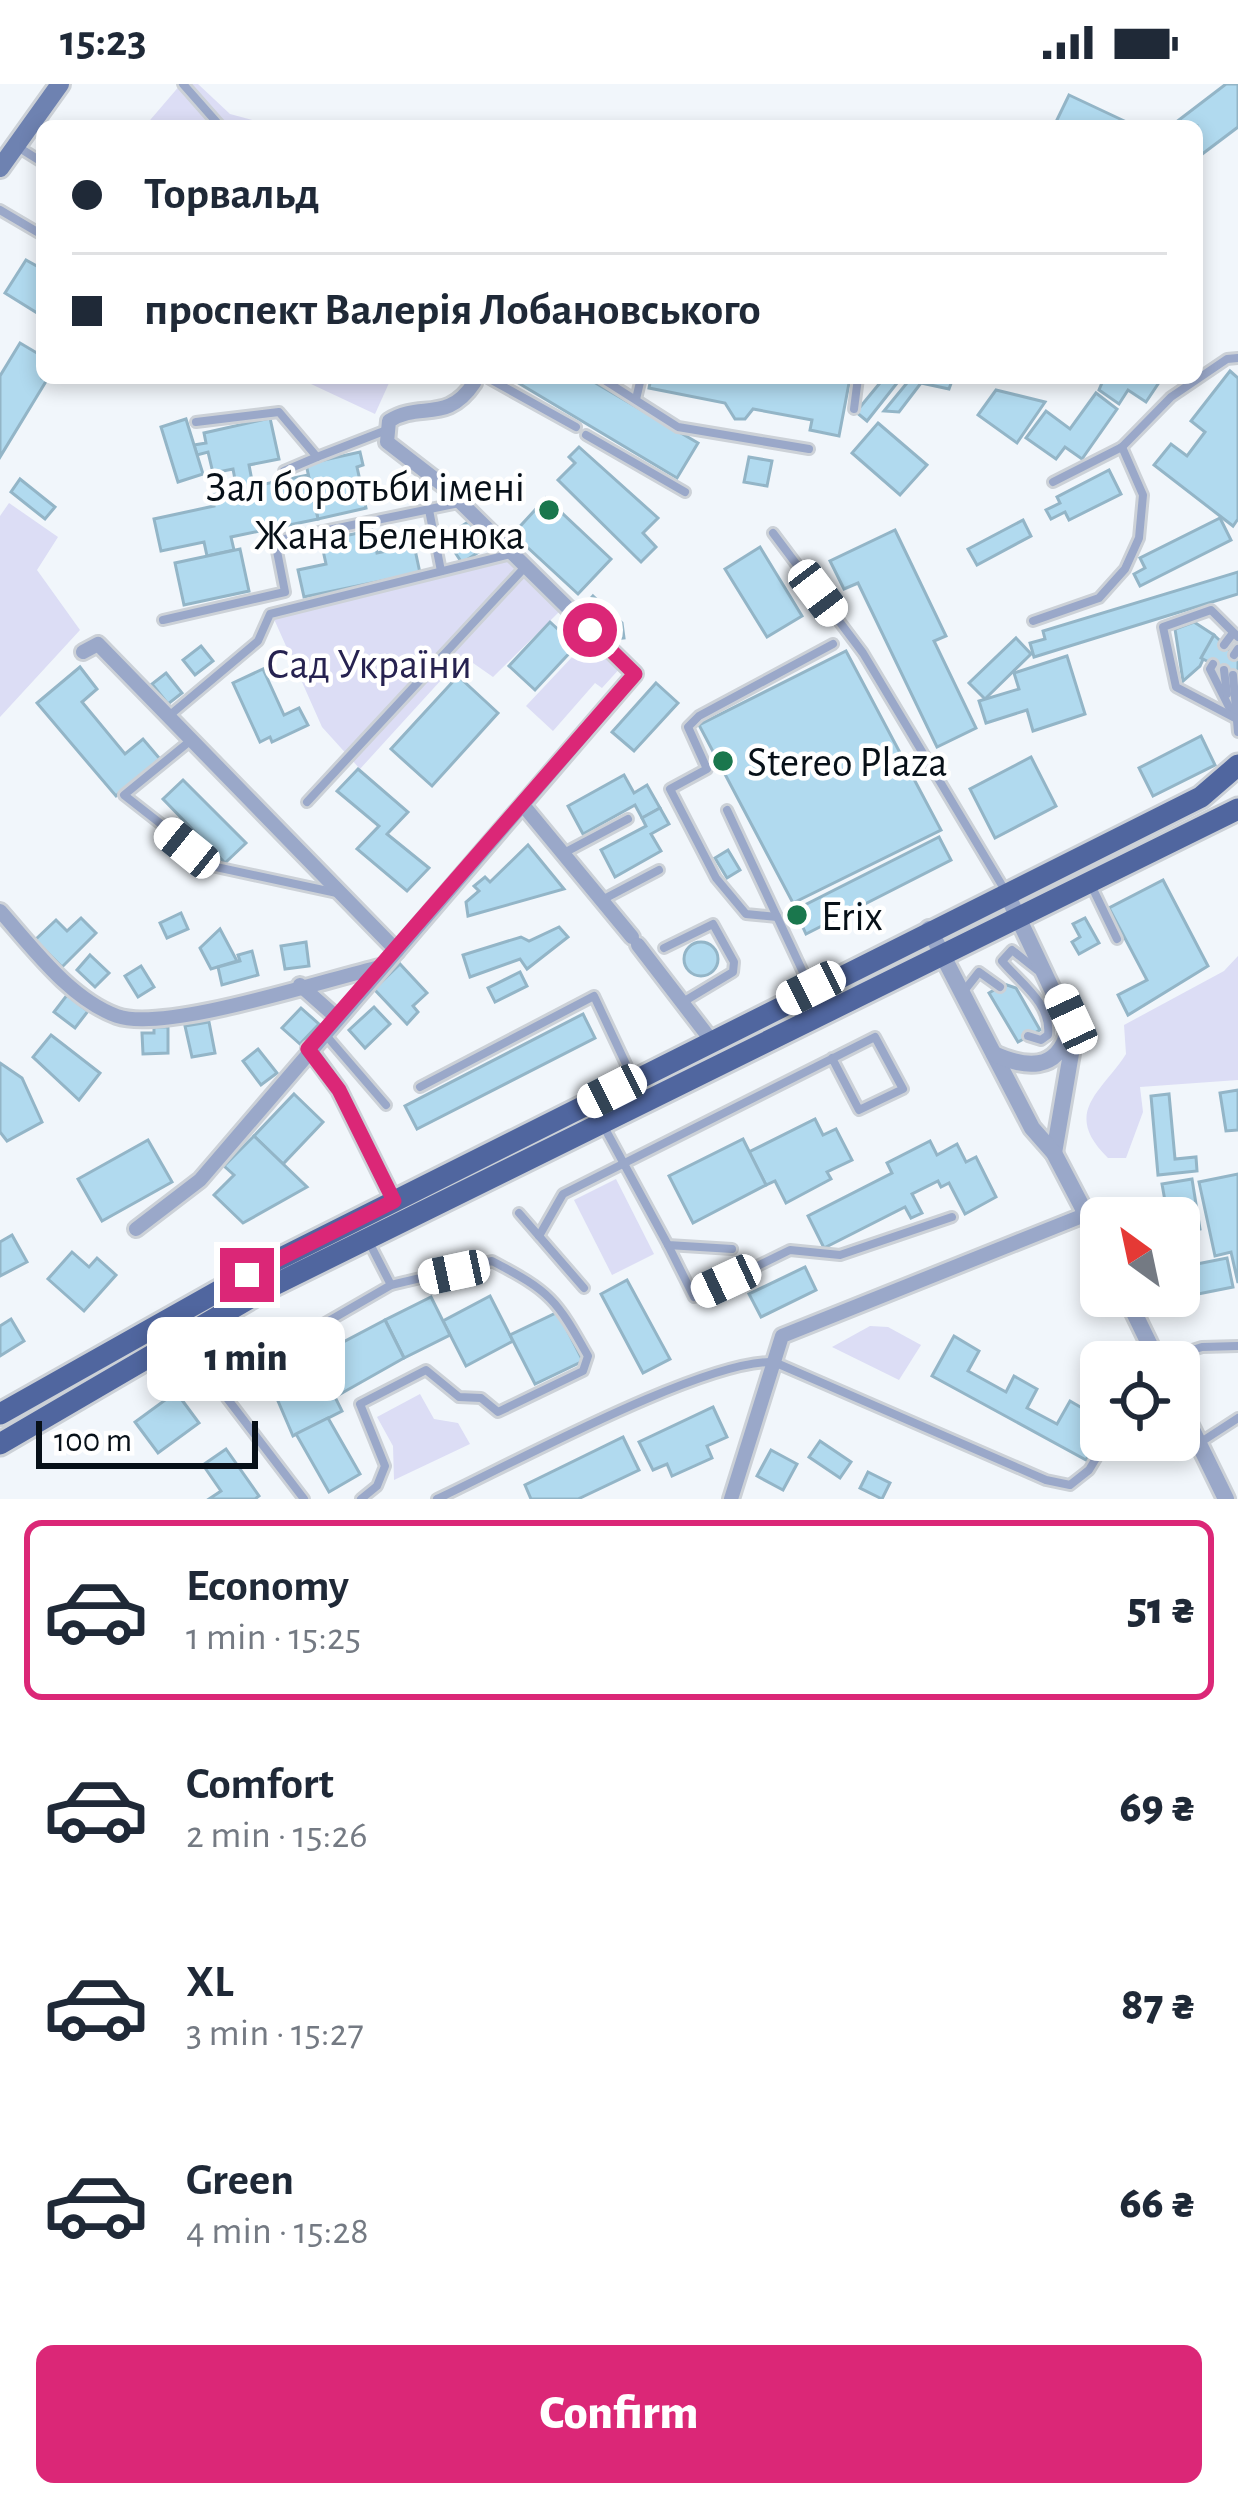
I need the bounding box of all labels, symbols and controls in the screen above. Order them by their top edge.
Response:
text: 15:23 [60,19,147,64]
text: Торвальд [144,172,320,217]
text: проспект Валерія Лобановського [144,288,761,333]
place label: Зал боротьби імені Жана Беленюка [205,467,525,557]
marker: Зал боротьби імені Жана Беленюка [536,497,562,523]
car [782,553,854,633]
route start [563,603,617,657]
park label: Сад України [266,644,472,686]
place label: Stereo Plaza [747,742,948,784]
marker: Stereo Plaza [710,748,736,774]
car [148,811,226,885]
place label: Erix [821,896,883,938]
marker: Erix [784,902,810,928]
car [771,956,851,1020]
car [1039,979,1103,1059]
car [572,1059,652,1123]
north arrow [1080,1197,1200,1317]
map controls [1080,1197,1200,1461]
car [415,1247,493,1297]
route end [220,1248,274,1302]
car [686,1249,766,1313]
callout: 1 min [148,1317,346,1401]
text: 1 min [204,1339,288,1378]
button: locate [1080,1341,1200,1461]
scale bar [36,1415,258,1468]
text: 100 m [54,1425,132,1458]
icon: car [42,1556,150,1664]
text: Economy [186,1564,349,1609]
text: 51 ₴ [1127,1587,1196,1632]
text: 1 min · 15:25 [186,1618,361,1657]
icon: car [42,1754,150,1862]
text: Comfort [186,1762,334,1807]
text: 69 ₴ [1119,1785,1196,1830]
text: 2 min · 15:26 [186,1816,367,1855]
icon: car [42,1952,150,2060]
text: XL [186,1960,234,2005]
text: 87 ₴ [1121,1983,1196,2028]
text: 3 min · 15:27 [186,2014,364,2053]
icon: car [42,2150,150,2258]
text: Green [186,2158,294,2203]
text: 66 ₴ [1119,2181,1196,2226]
text: 4 min · 15:28 [186,2212,369,2251]
button: Confirm [36,2345,1202,2483]

